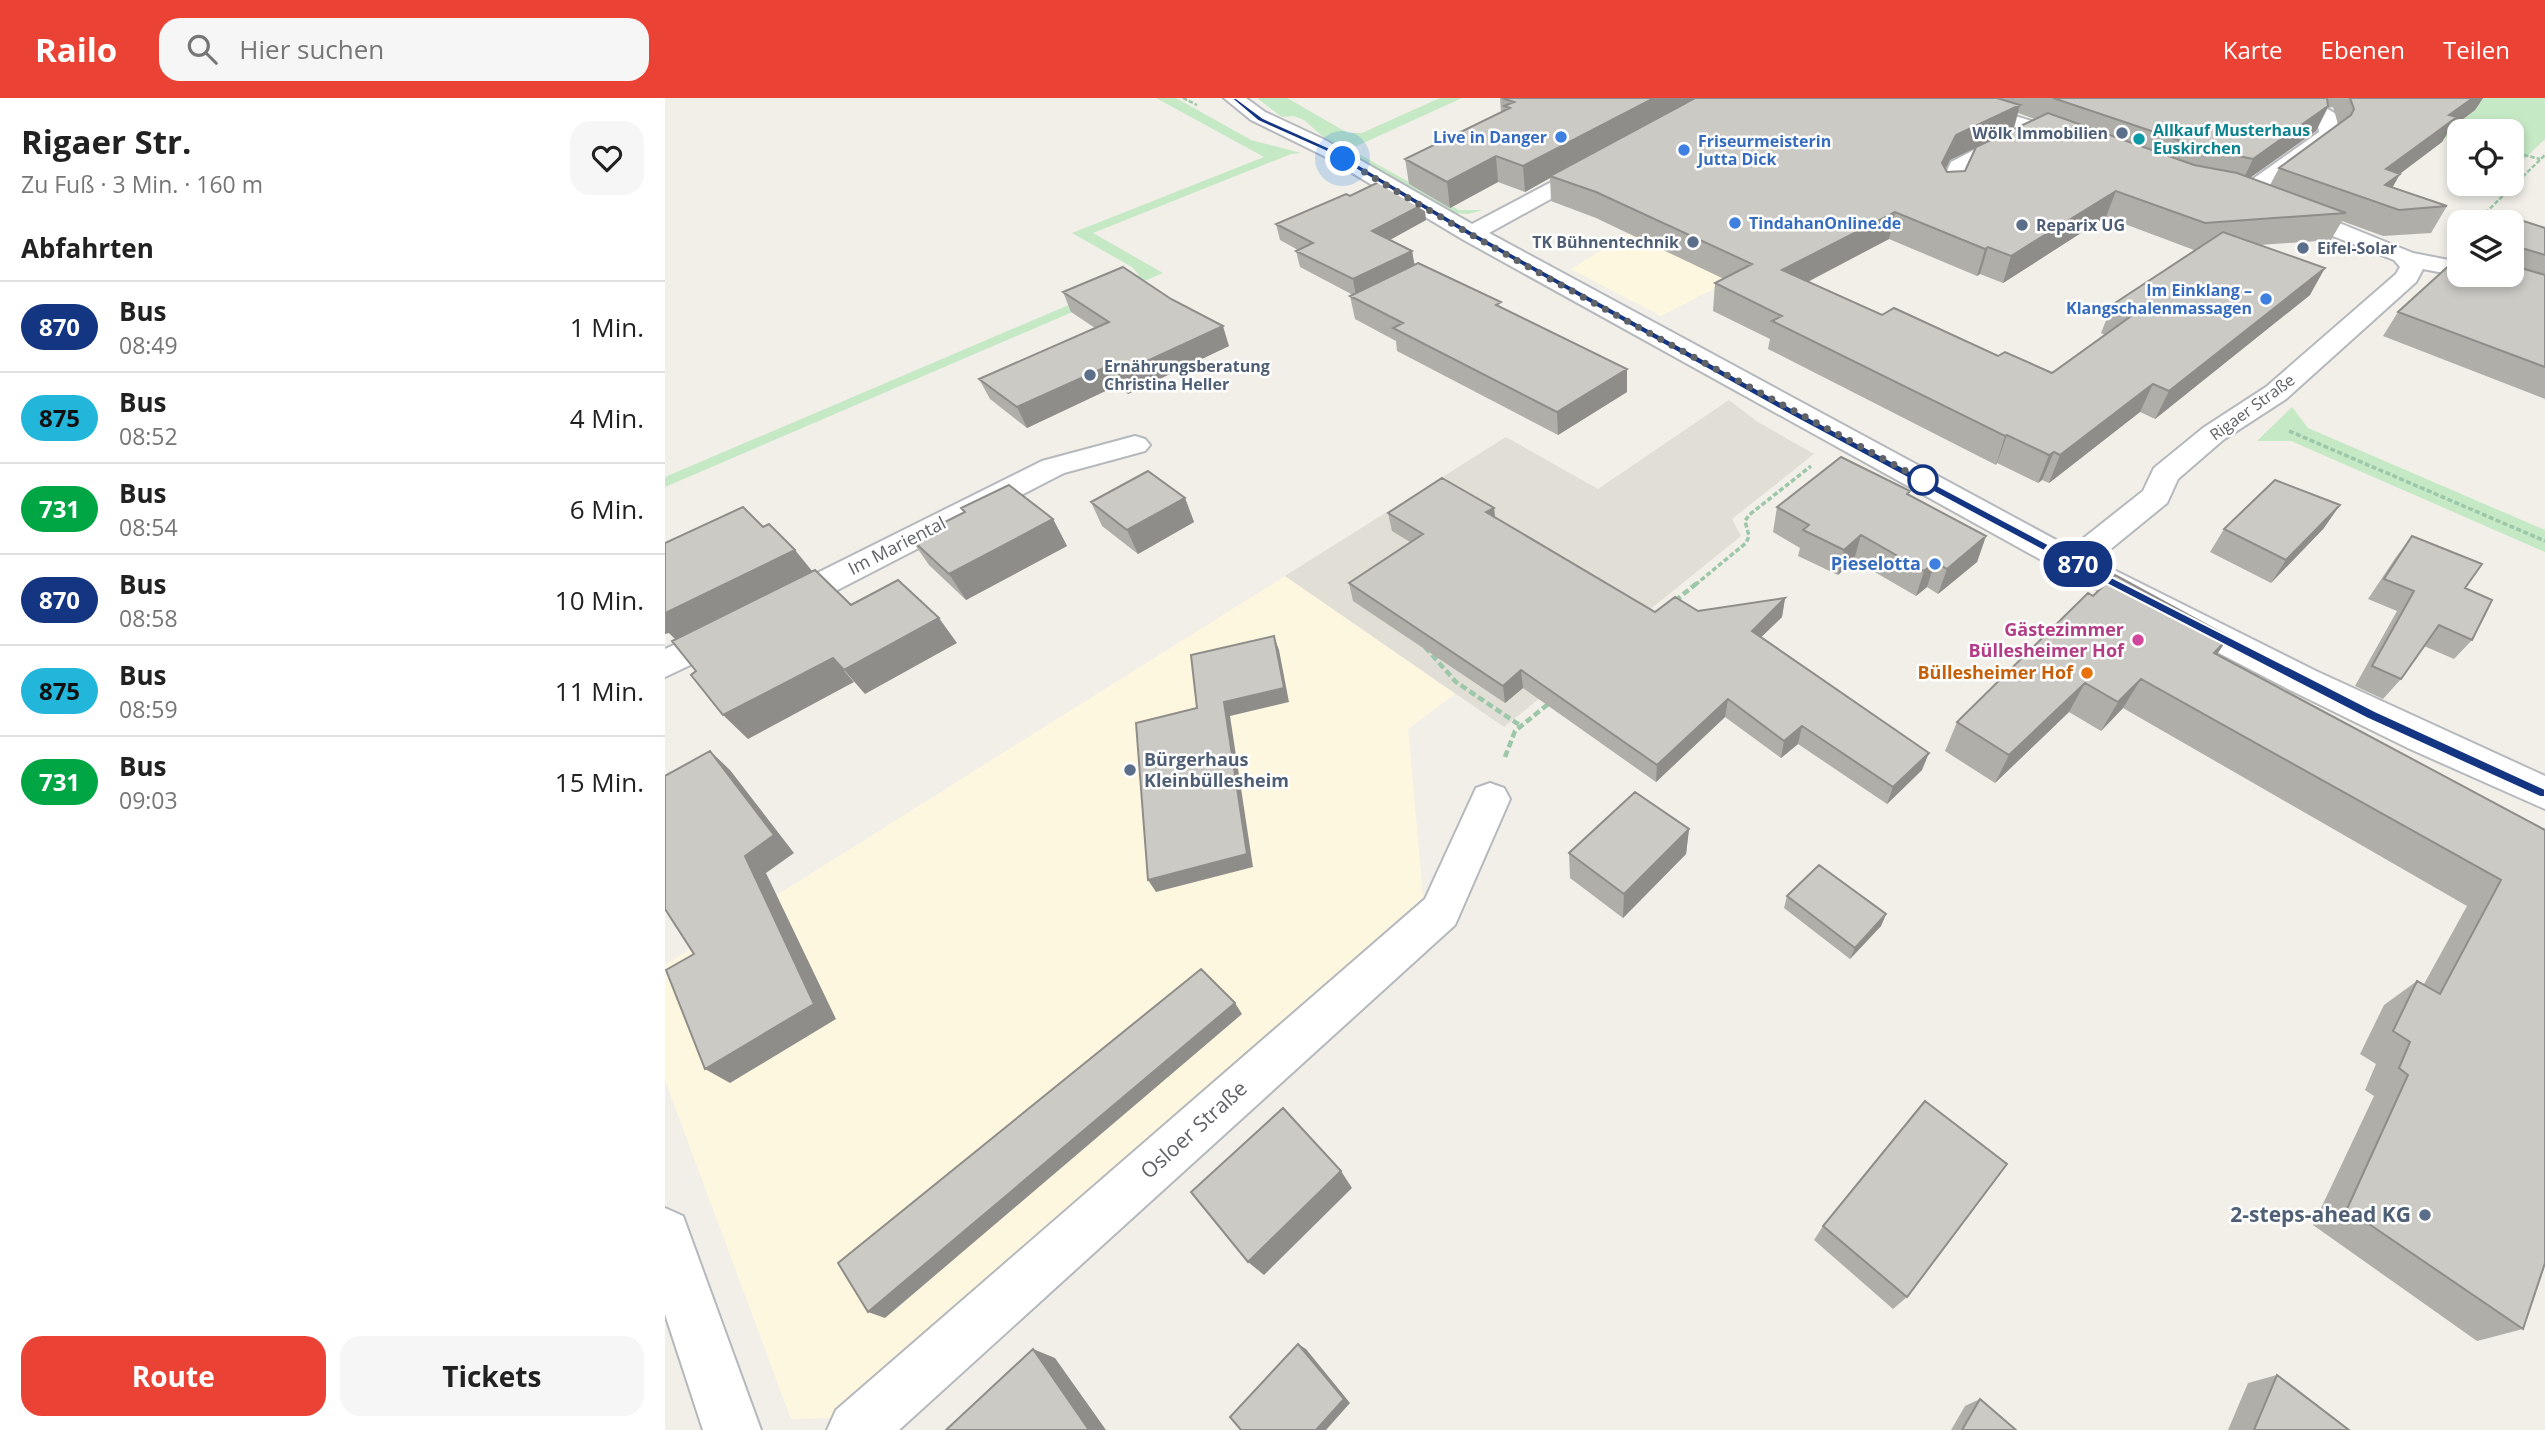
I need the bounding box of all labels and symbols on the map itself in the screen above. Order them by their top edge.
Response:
place label: Allkauf Musterhaus Euskirchen [2153,119,2310,159]
place label: Wölk Immobilien [1972,122,2108,144]
marker: Wölk Immobilien [2114,125,2130,141]
place label: Live in Danger [1433,126,1547,148]
marker: Live in Danger [1553,129,1569,145]
place label: Friseurmeisterin Jutta Dick [1696,130,1831,170]
marker: Allkauf Musterhaus Euskirchen [2131,131,2147,147]
your location [1325,141,1360,176]
marker: Friseurmeisterin Jutta Dick [1676,142,1692,158]
place label: TindahanOnline.de [1749,212,1901,234]
place label: Reparix UG [2036,214,2125,236]
marker: TindahanOnline.de [1727,215,1743,231]
marker: Reparix UG [2014,217,2030,233]
place label: TK Bühnentechnik [1532,231,1679,253]
marker: TK Bühnentechnik [1685,234,1701,250]
place label: Eifel-Solar [2317,237,2397,259]
marker: Eifel-Solar [2295,240,2311,256]
place label: Im Einklang – Klangschalenmassagen [2066,279,2252,319]
marker: Im Einklang – Klangschalenmassagen [2258,291,2274,307]
place label: Ernährungsberatung Christina Heller [1104,355,1270,395]
marker: Ernährungsberatung Christina Heller [1082,367,1098,383]
street label: Rigaer Straße [2205,369,2299,445]
unlabelled marker [1908,465,1938,495]
street label: Im Mariental [844,510,949,580]
line badge: 870 [2038,541,2118,587]
place label: Pieselotta [1831,551,1921,575]
marker: Pieselotta [1927,556,1943,572]
place label: Gästezimmer Büllesheimer Hof [1969,617,2125,662]
marker: Gästezimmer Büllesheimer Hof [2130,632,2146,648]
place label: Büllesheimer Hof [1918,660,2074,684]
marker: Büllesheimer Hof [2079,665,2095,681]
place label: Bürgerhaus Kleinbüllesheim [1144,747,1289,792]
marker: Bürgerhaus Kleinbüllesheim [1122,762,1138,778]
street label: Osloer Straße [1134,1074,1253,1185]
place label: 2-steps-ahead KG [2230,1200,2411,1228]
marker: 2-steps-ahead KG [2417,1207,2433,1223]

